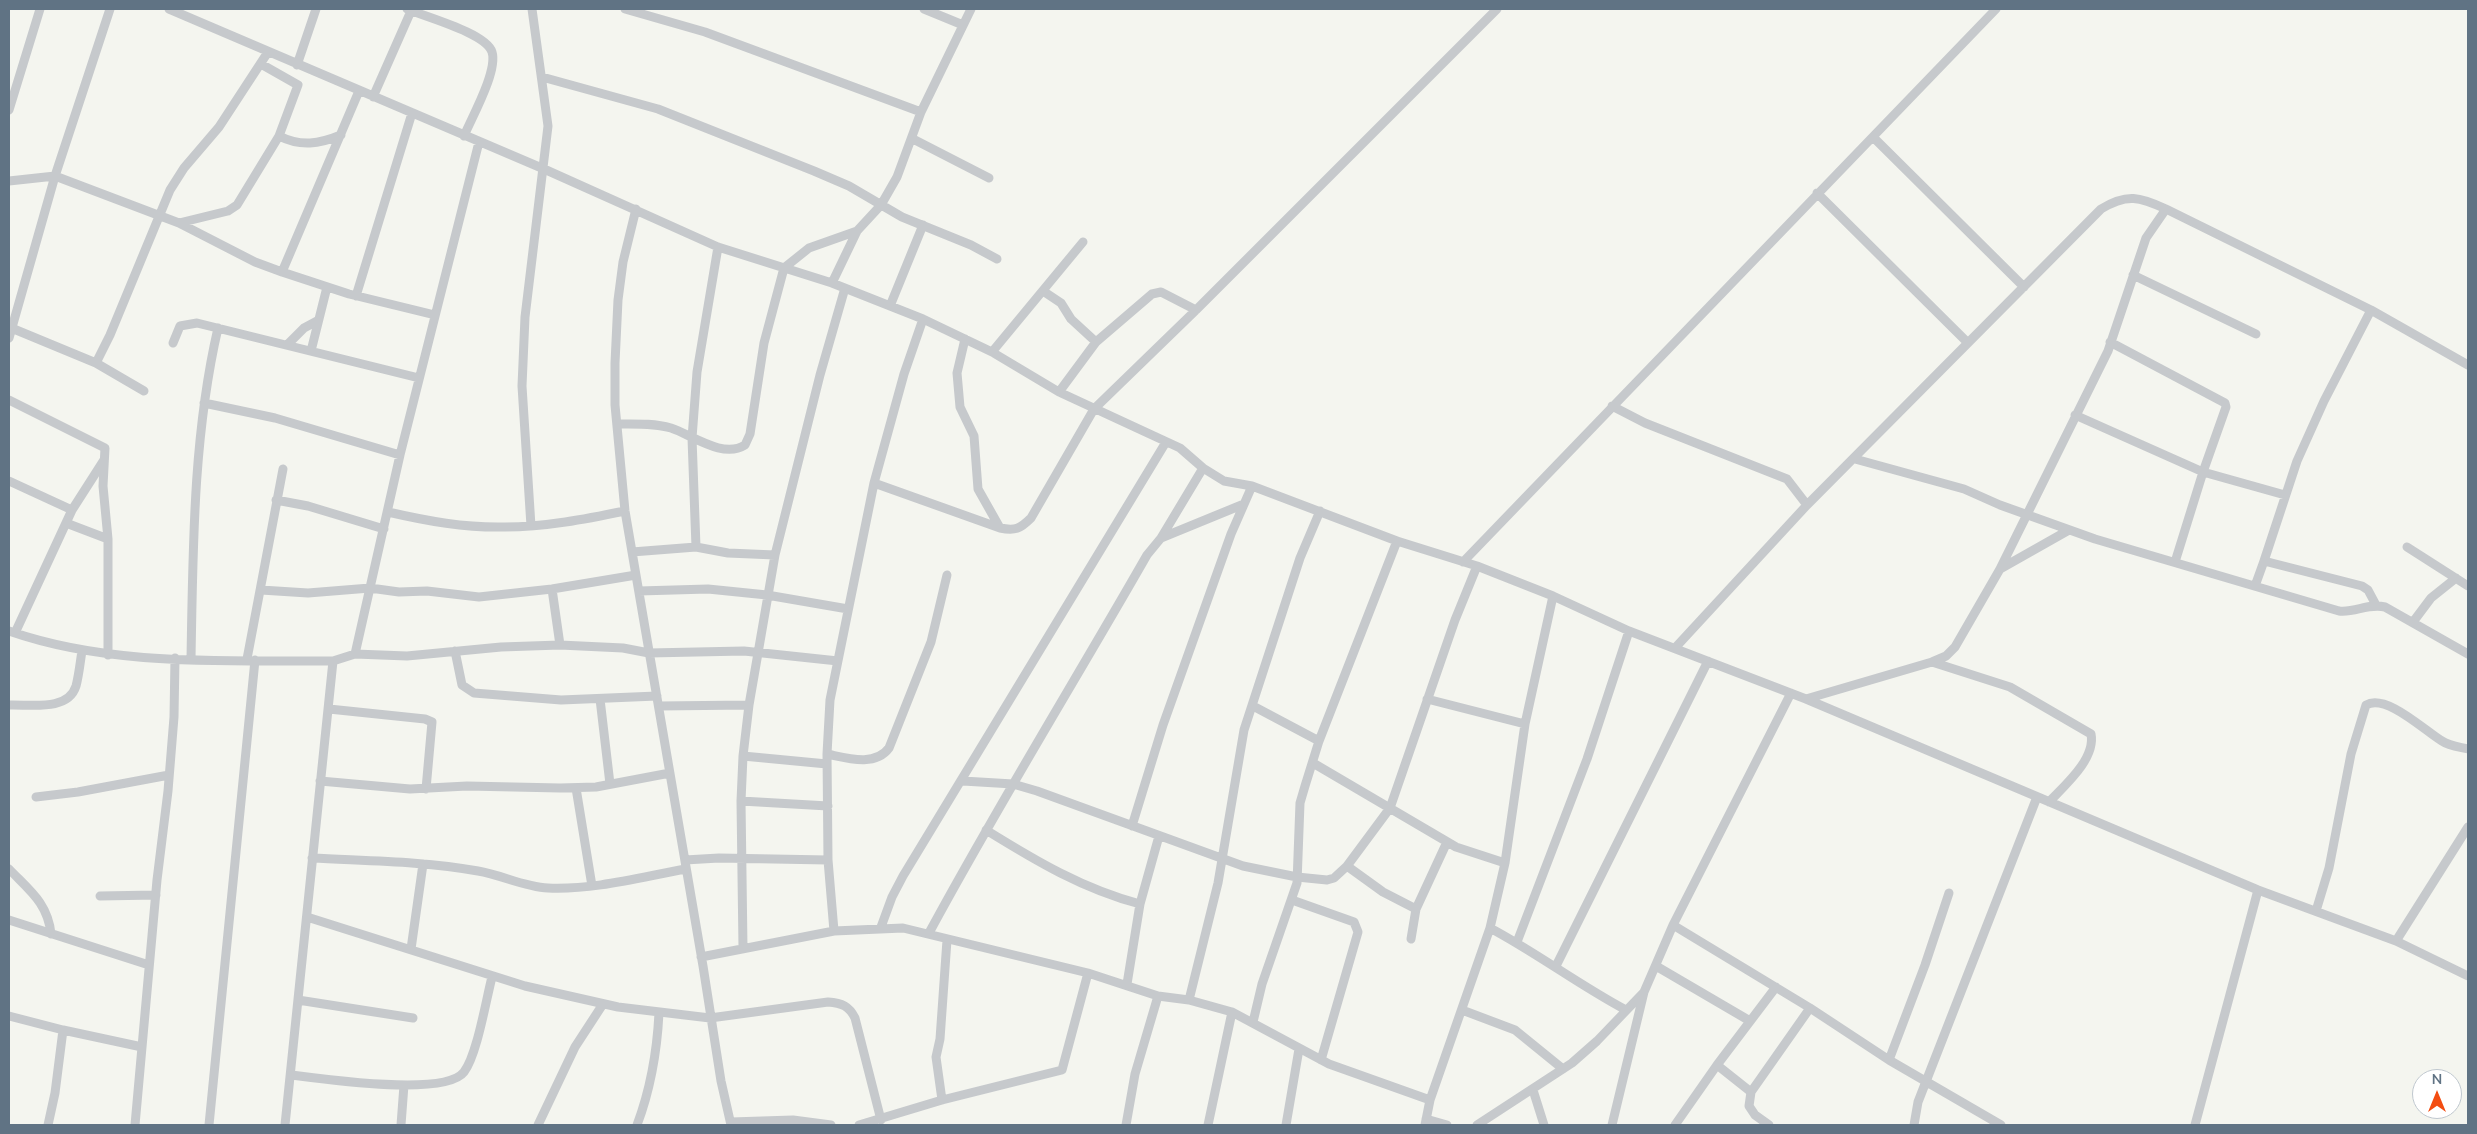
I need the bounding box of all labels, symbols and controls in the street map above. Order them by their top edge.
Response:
north arrow [2412,1069,2462,1119]
text: N [2432,1070,2442,1089]

